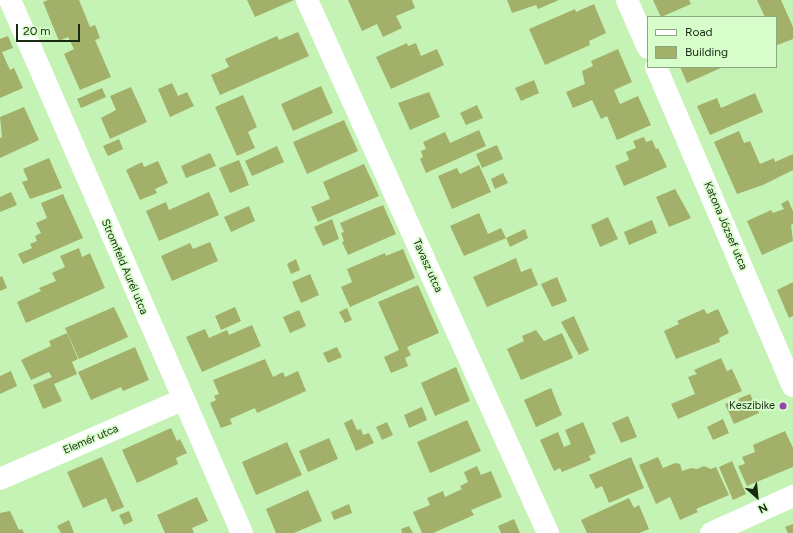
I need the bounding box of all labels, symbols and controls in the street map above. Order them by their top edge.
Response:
scale bar [18,16,82,42]
legend [647,16,777,68]
text: 20 m [23,24,51,38]
text: Road [685,25,713,39]
text: Building [685,45,728,59]
street label: Katona József utca [700,180,750,272]
street label: Stromfeld Aurél utca [98,217,150,317]
street label: Tavasz utca [409,237,445,295]
place label: Keszibike [729,399,775,413]
marker: Keszibike [778,401,788,411]
street label: Elemér utca [61,422,121,458]
north arrow [737,477,777,517]
text: N [756,500,769,516]

